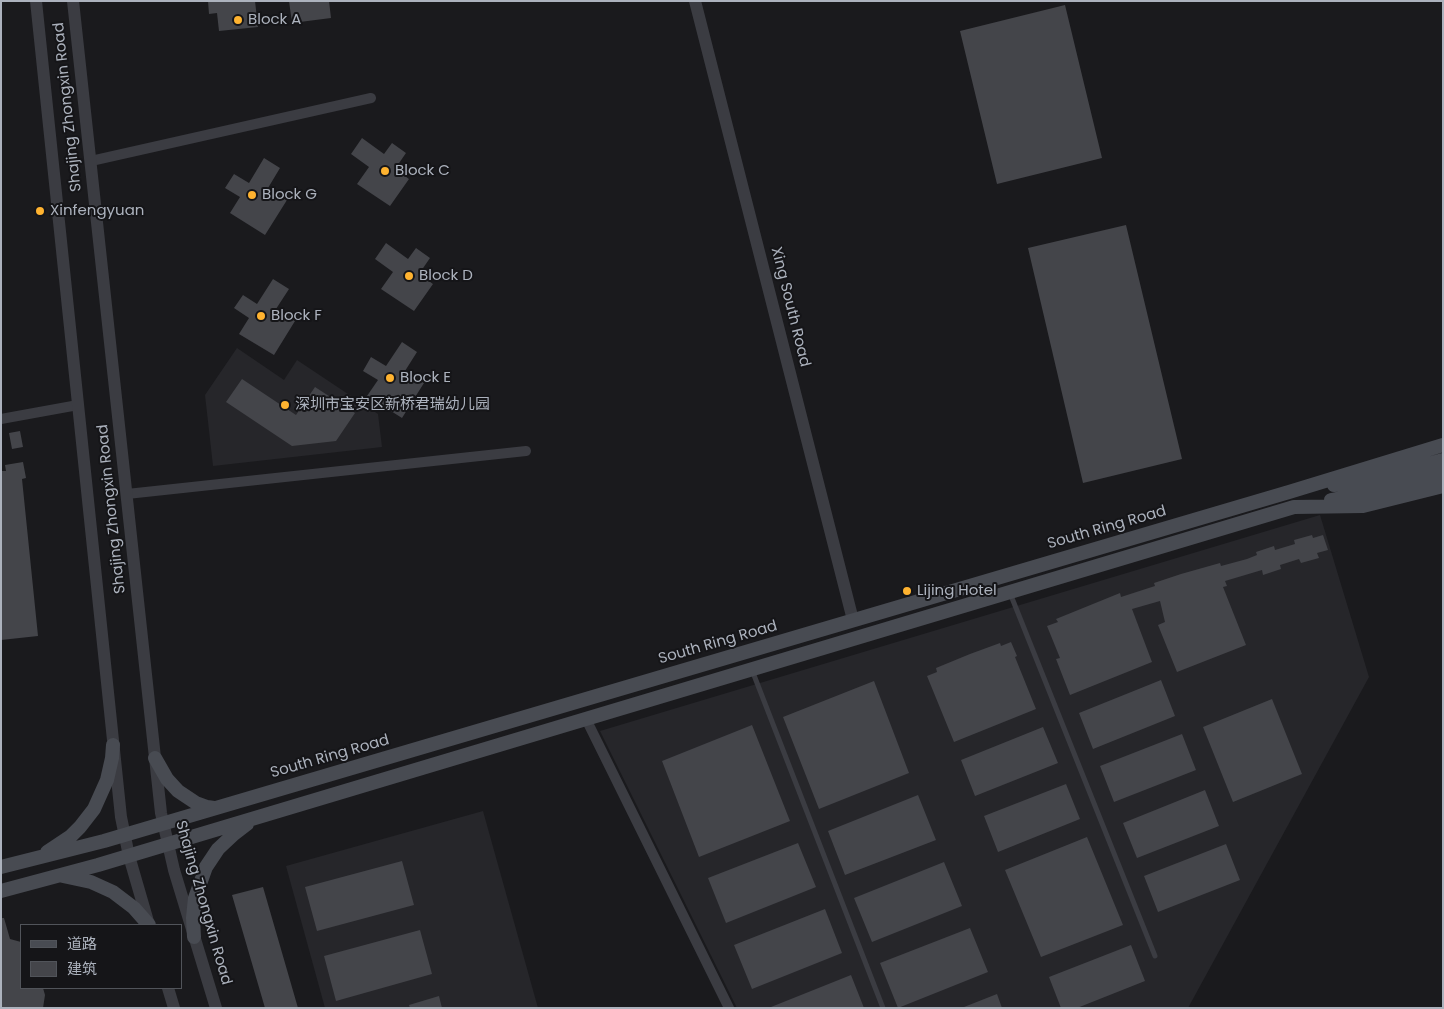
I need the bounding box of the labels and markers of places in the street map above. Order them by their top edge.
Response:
place label: Block A [248,11,301,29]
marker: Block A [232,14,244,26]
place label: Block C [395,162,450,180]
marker: Block C [379,165,391,177]
place label: Block G [262,186,317,204]
marker: Block G [246,189,258,201]
place label: Xinfengyuan [50,202,144,220]
marker: Xinfengyuan [34,205,46,217]
place label: Block D [419,267,473,285]
marker: Block D [403,270,415,282]
place label: Block F [271,307,322,325]
marker: Block F [255,310,267,322]
place label: Block E [400,369,451,387]
marker: Block E [384,372,396,384]
place label: 深圳市宝安区新桥君瑞幼儿园 [295,396,490,414]
marker: 深圳市宝安区新桥君瑞幼儿园 [279,399,291,411]
place label: Lijing Hotel [917,582,997,600]
marker: Lijing Hotel [901,585,913,597]

